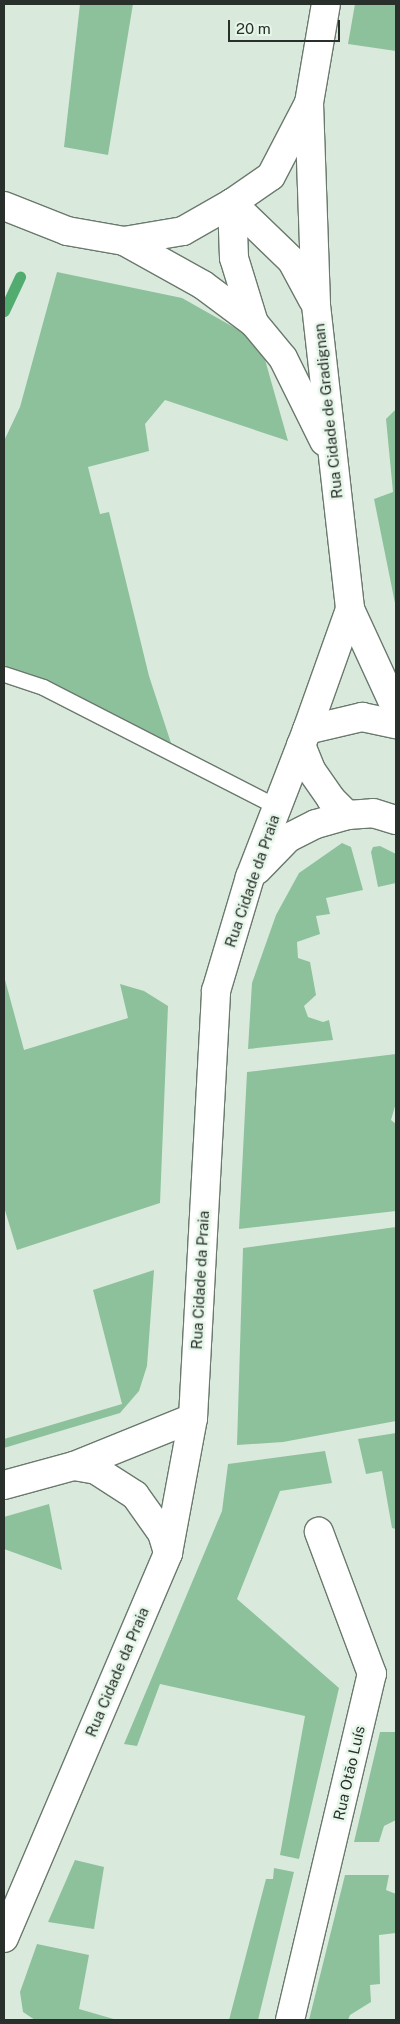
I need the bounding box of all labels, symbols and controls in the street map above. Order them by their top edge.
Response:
scale bar [230,10,342,42]
text: 20 m [236,20,271,37]
street label: Rua Cidade de Gradignan [310,322,346,500]
street label: Rua Cidade da Praia [221,812,283,950]
street label: Rua Cidade da Praia [187,1210,213,1350]
street label: Rua Cidade da Praia [81,1604,153,1740]
street label: Rua Otão Luís [329,1724,369,1822]

